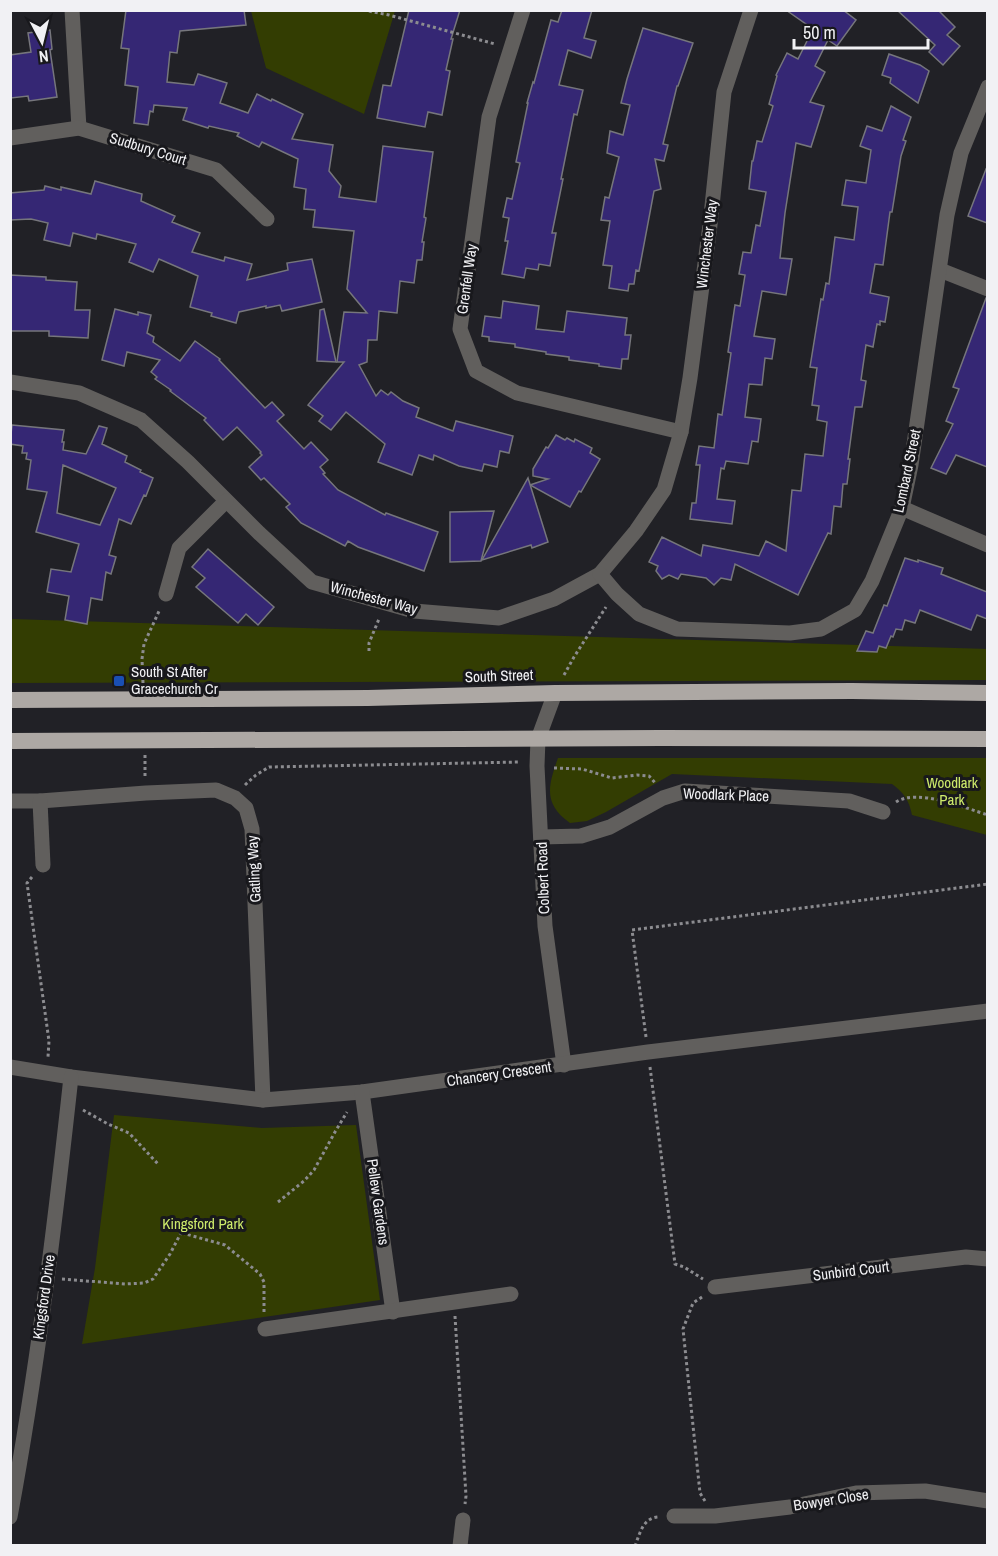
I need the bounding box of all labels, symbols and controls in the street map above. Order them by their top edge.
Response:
north arrow [12,12,72,72]
scale bar [794,12,928,50]
text: 50 m [803,20,836,45]
text: N [38,45,50,68]
street label: Sudbury Court [107,127,190,170]
street label: Winchester Way [691,197,722,290]
street label: Grenfell Way [451,242,482,315]
street label: Lombard Street [887,427,926,515]
street label: Winchester Way [328,576,421,619]
place label: South St After Gracechurch Cr [131,661,218,699]
street label: South Street [464,664,534,687]
marker: South St After Gracechurch Cr [112,674,126,688]
park label: Woodlark Park [926,772,979,810]
street label: Woodlark Place [683,783,769,806]
street label: Gatling Way [241,834,266,903]
street label: Colbert Road [531,841,554,915]
street label: Chancery Crescent [445,1056,553,1091]
street label: Pellew Gardens [362,1157,395,1246]
park label: Kingsford Park [162,1213,245,1234]
street label: Kingsford Drive [27,1253,60,1341]
street label: Sunbird Court [812,1255,891,1286]
street label: Bowyer Close [792,1483,870,1516]

